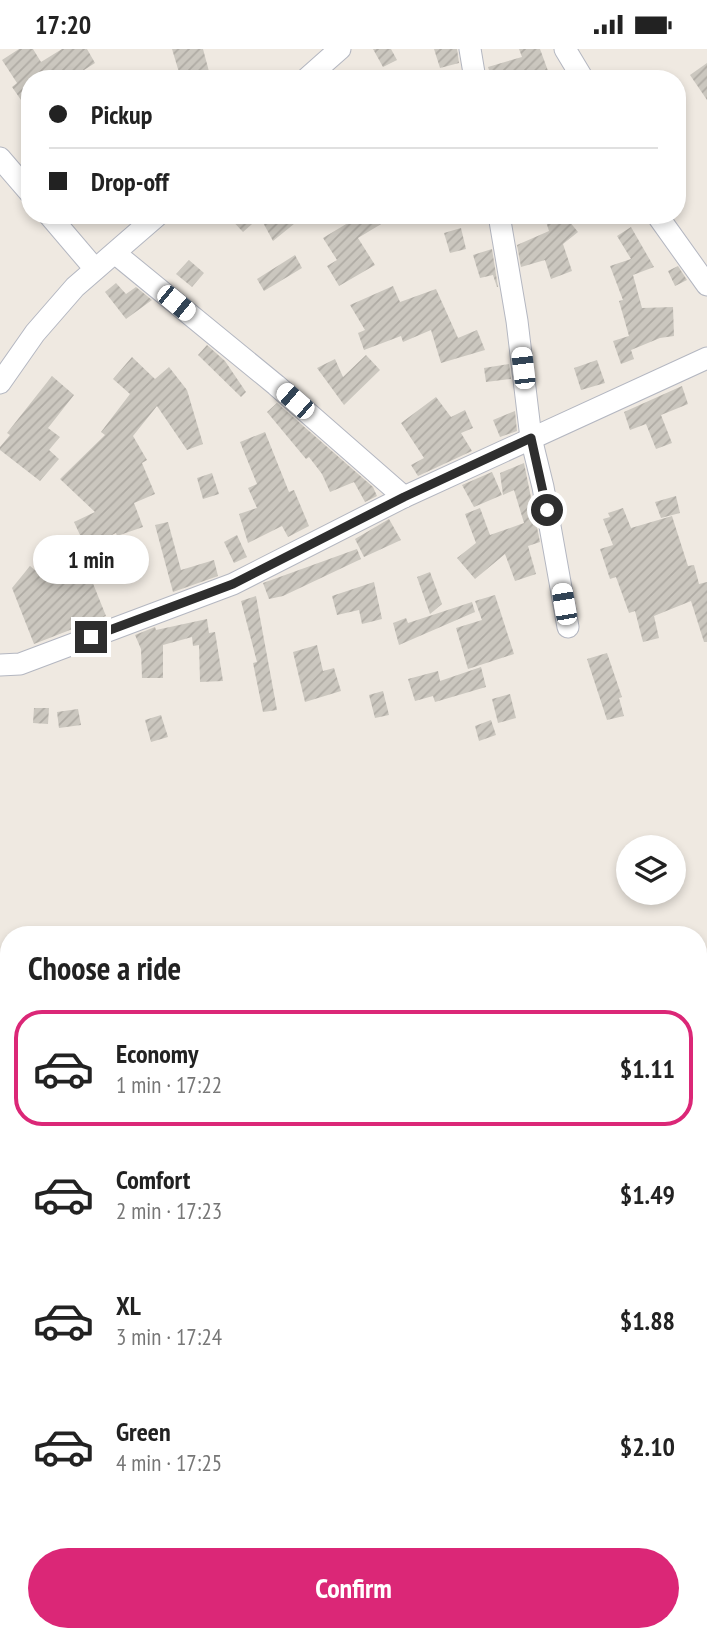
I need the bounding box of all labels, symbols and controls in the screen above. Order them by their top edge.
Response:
text: 17:20 [35,8,91,41]
text: Pickup [91,98,152,131]
text: Drop-off [91,165,169,198]
car [154,282,199,324]
car [511,346,536,390]
car [273,379,318,423]
route start [531,494,563,526]
callout: 1 min [33,535,149,585]
text: 1 min [68,545,114,574]
car [551,581,578,627]
route end [75,621,107,653]
map controls [616,835,686,905]
button: layers [616,835,686,905]
text: Choose a ride [28,947,181,989]
icon: car [32,1037,95,1100]
text: Economy [116,1037,198,1070]
text: $1.11 [620,1052,675,1085]
text: 1 min · 17:22 [116,1070,222,1099]
icon: car [32,1163,95,1226]
text: Comfort [116,1163,190,1196]
text: $1.49 [620,1178,675,1211]
text: 2 min · 17:23 [116,1196,222,1225]
icon: car [32,1289,95,1352]
text: XL [116,1289,141,1322]
text: $1.88 [620,1304,675,1337]
text: 3 min · 17:24 [116,1322,222,1351]
icon: car [32,1415,95,1478]
text: Green [116,1415,171,1448]
text: $2.10 [620,1430,675,1463]
text: 4 min · 17:25 [116,1448,222,1477]
button: Confirm [28,1548,679,1628]

